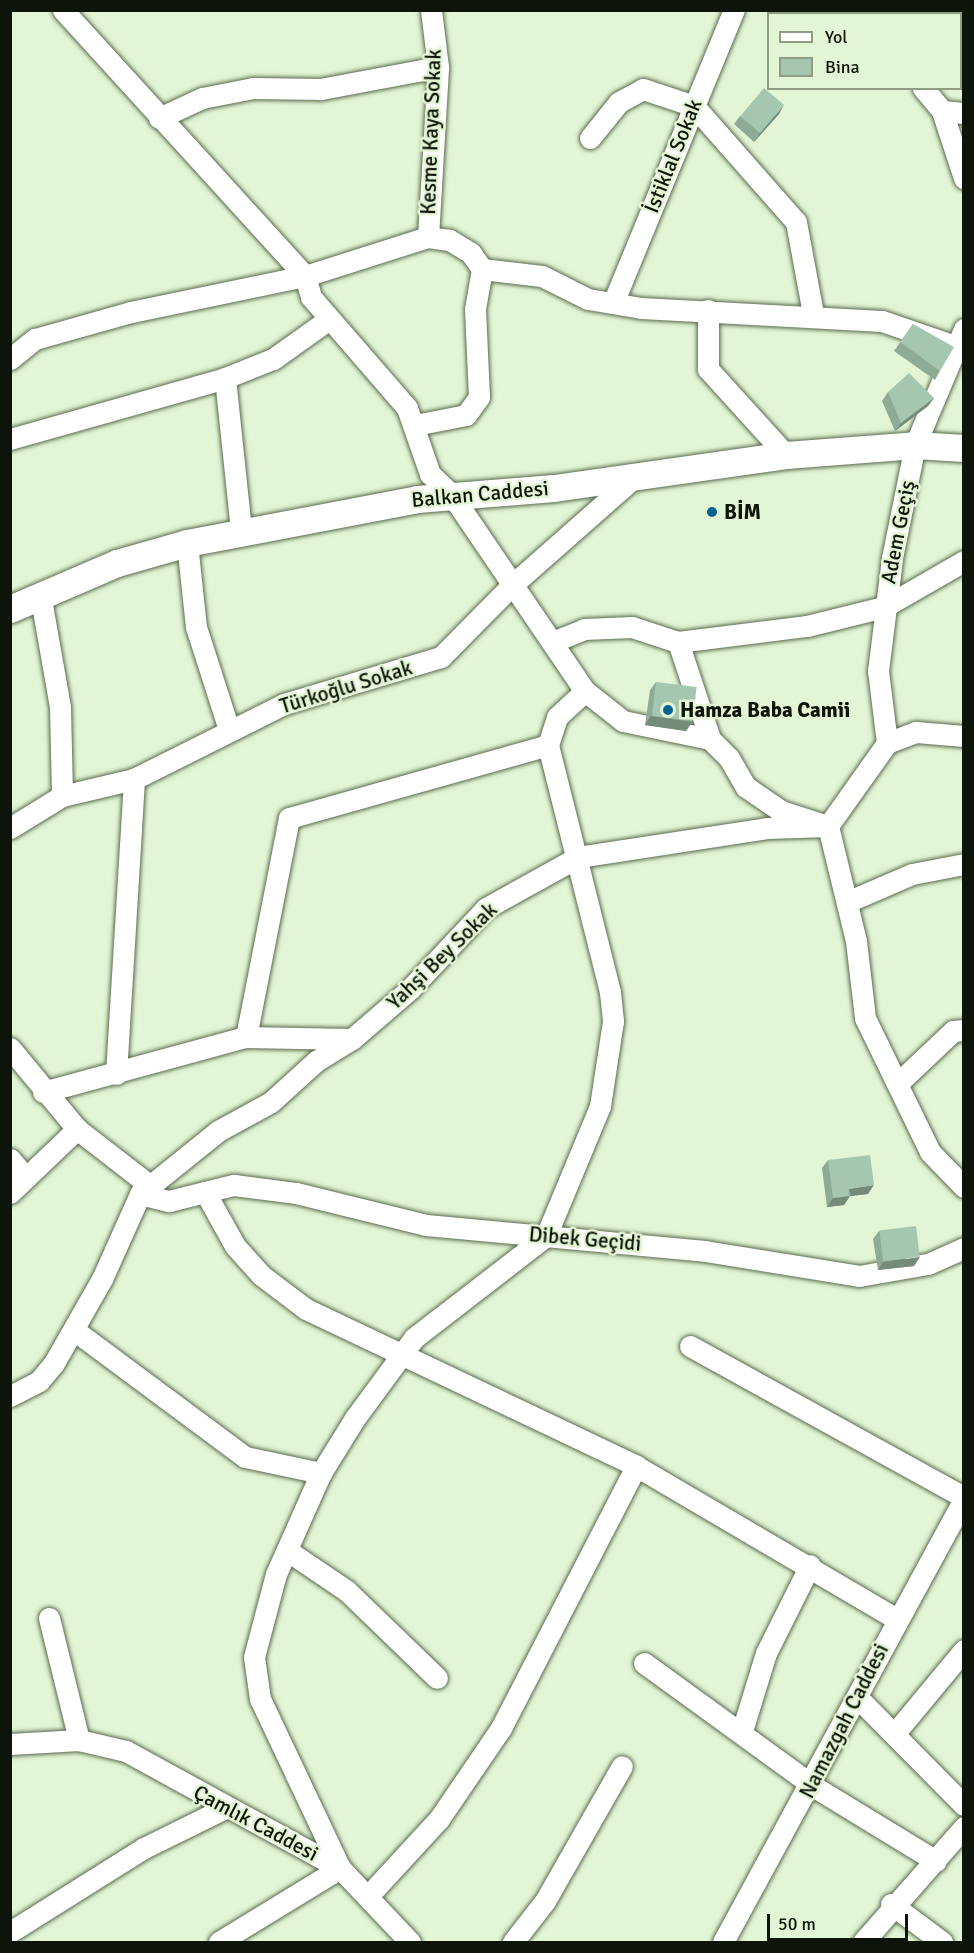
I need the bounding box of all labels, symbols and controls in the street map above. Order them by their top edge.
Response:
legend [767,12,962,90]
text: Yol [825,26,848,48]
street label: Kesme Kaya Sokak [416,49,446,215]
text: Bina [825,56,860,78]
street label: İstiklal Sokak [639,95,707,217]
street label: Balkan Caddesi [410,475,550,513]
street label: Adem Geçiş [876,478,920,586]
place label: BİM [724,499,761,525]
marker: BİM [705,505,719,519]
street label: Türkoğlu Sokak [277,655,415,719]
place label: Hamza Baba Camii [680,697,850,723]
marker: Hamza Baba Camii [661,703,675,717]
street label: Yahşi Bey Sokak [382,897,502,1015]
street label: Dibek Geçidi [528,1222,642,1256]
street label: Namazgah Caddesi [794,1639,894,1803]
street label: Çamlık Caddesi [189,1780,323,1866]
scale bar [770,1902,911,1940]
text: 50 m [778,1913,816,1935]

